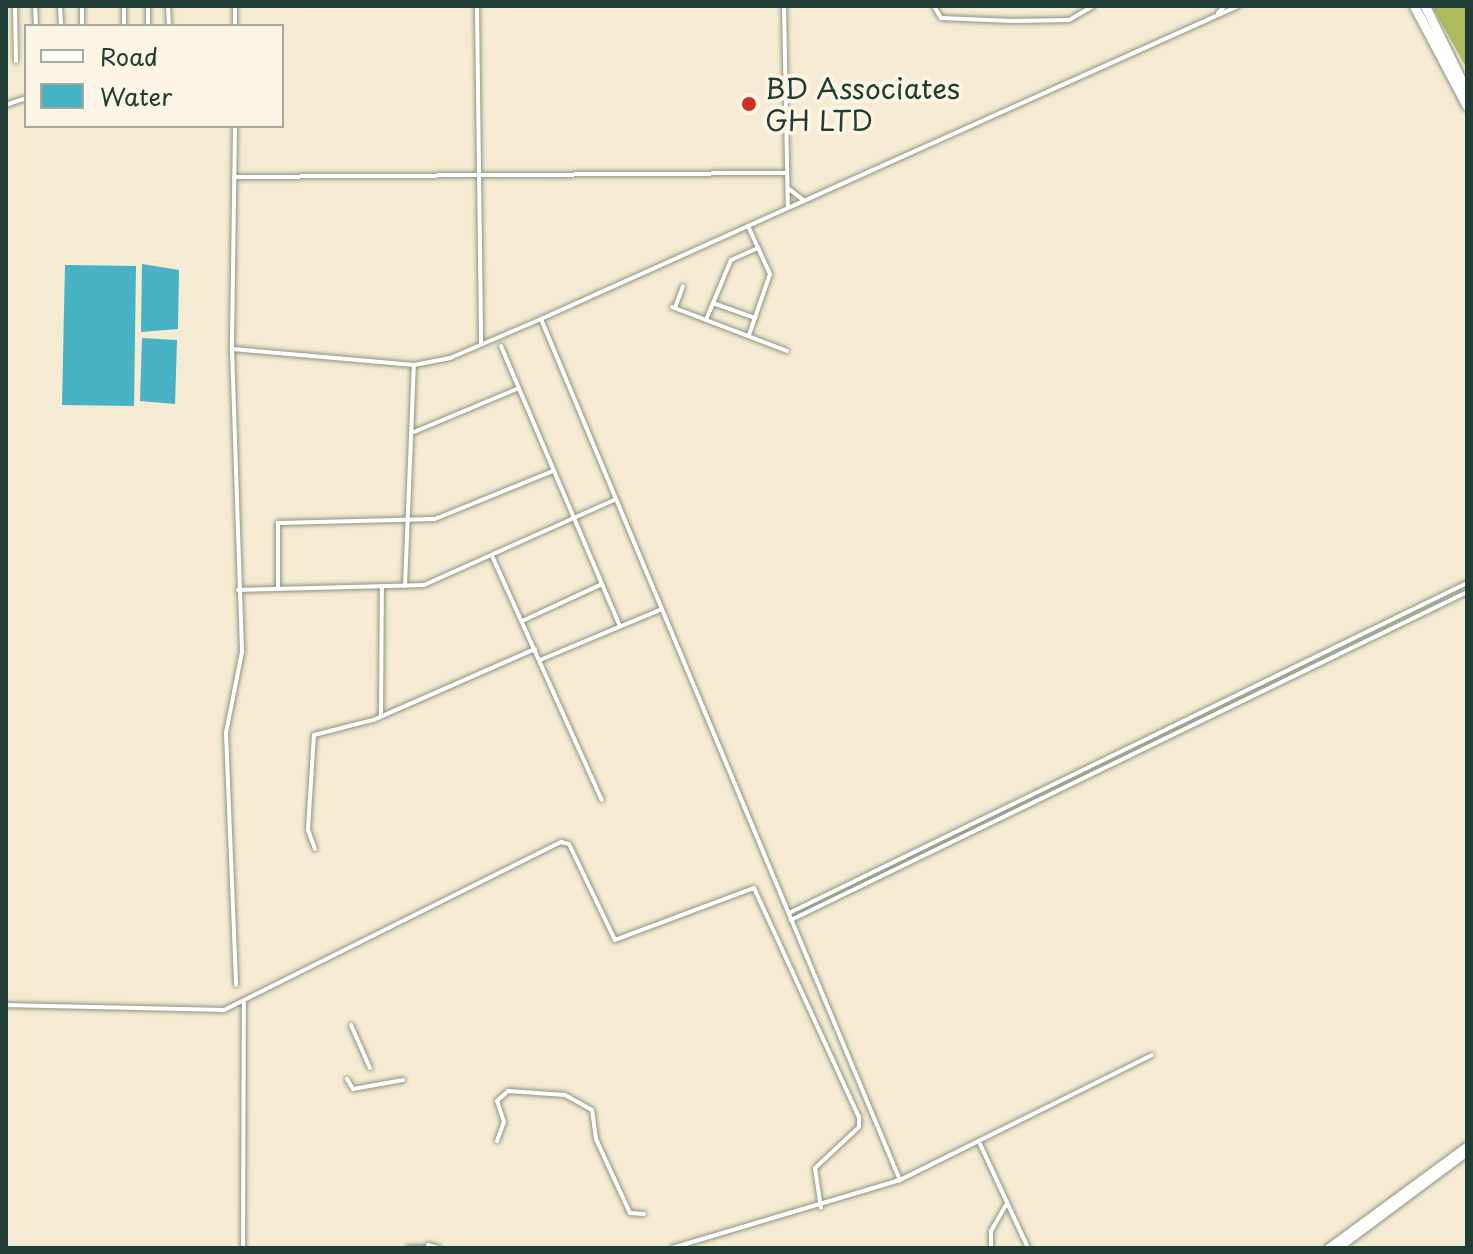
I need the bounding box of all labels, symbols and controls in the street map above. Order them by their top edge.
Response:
legend [24,24,284,128]
text: Road [100,38,158,74]
place label: BD Associates GH LTD [765,71,958,137]
text: Water [100,78,172,114]
marker: BD Associates GH LTD [740,95,758,113]

